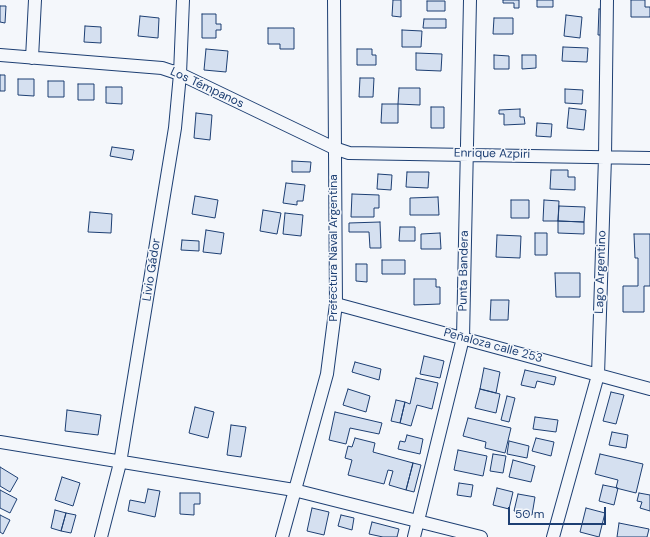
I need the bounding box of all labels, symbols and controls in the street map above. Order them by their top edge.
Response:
street label: Los Témpanos [168,65,246,111]
street label: Enrique Azpiri [454,146,530,162]
street label: Prefectura Naval Argentina [327,174,341,322]
street label: Punta Bandera [456,230,472,312]
street label: Lago Argentino [592,230,610,314]
street label: Livio Gádor [140,238,164,302]
street label: Peñaloza calle 253 [442,326,544,366]
scale bar [510,499,608,525]
text: 50 m [515,506,544,522]

